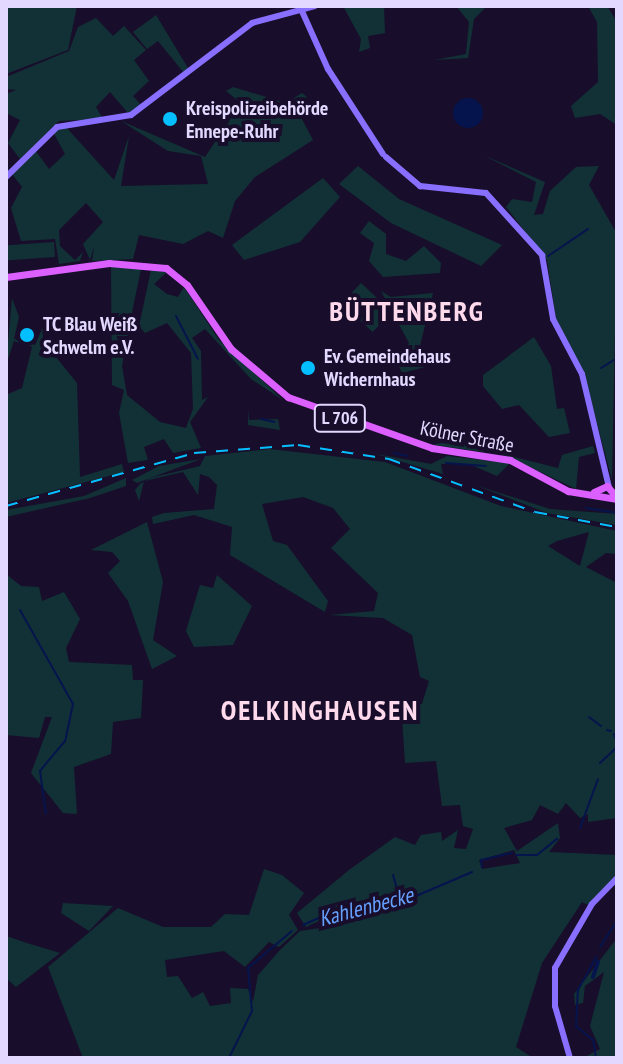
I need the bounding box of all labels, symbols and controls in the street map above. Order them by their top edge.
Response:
place label: Kreispolizeibehörde Ennepe-Ruhr [186,96,328,143]
marker: Kreispolizeibehörde Ennepe-Ruhr [161,110,179,128]
district label: BÜTTENBERG [329,294,485,328]
place label: TC Blau Weiß Schwelm e.V. [43,312,138,359]
marker: TC Blau Weiß Schwelm e.V. [18,326,36,344]
place label: Ev. Gemeindehaus Wichernhaus [324,344,452,391]
marker: Ev. Gemeindehaus Wichernhaus [299,359,317,377]
road number: L 706 [312,404,368,432]
street label: Kölner Straße [418,416,516,458]
district label: OELKINGHAUSEN [221,693,419,727]
water label: Kahlenbecke [316,882,416,932]

